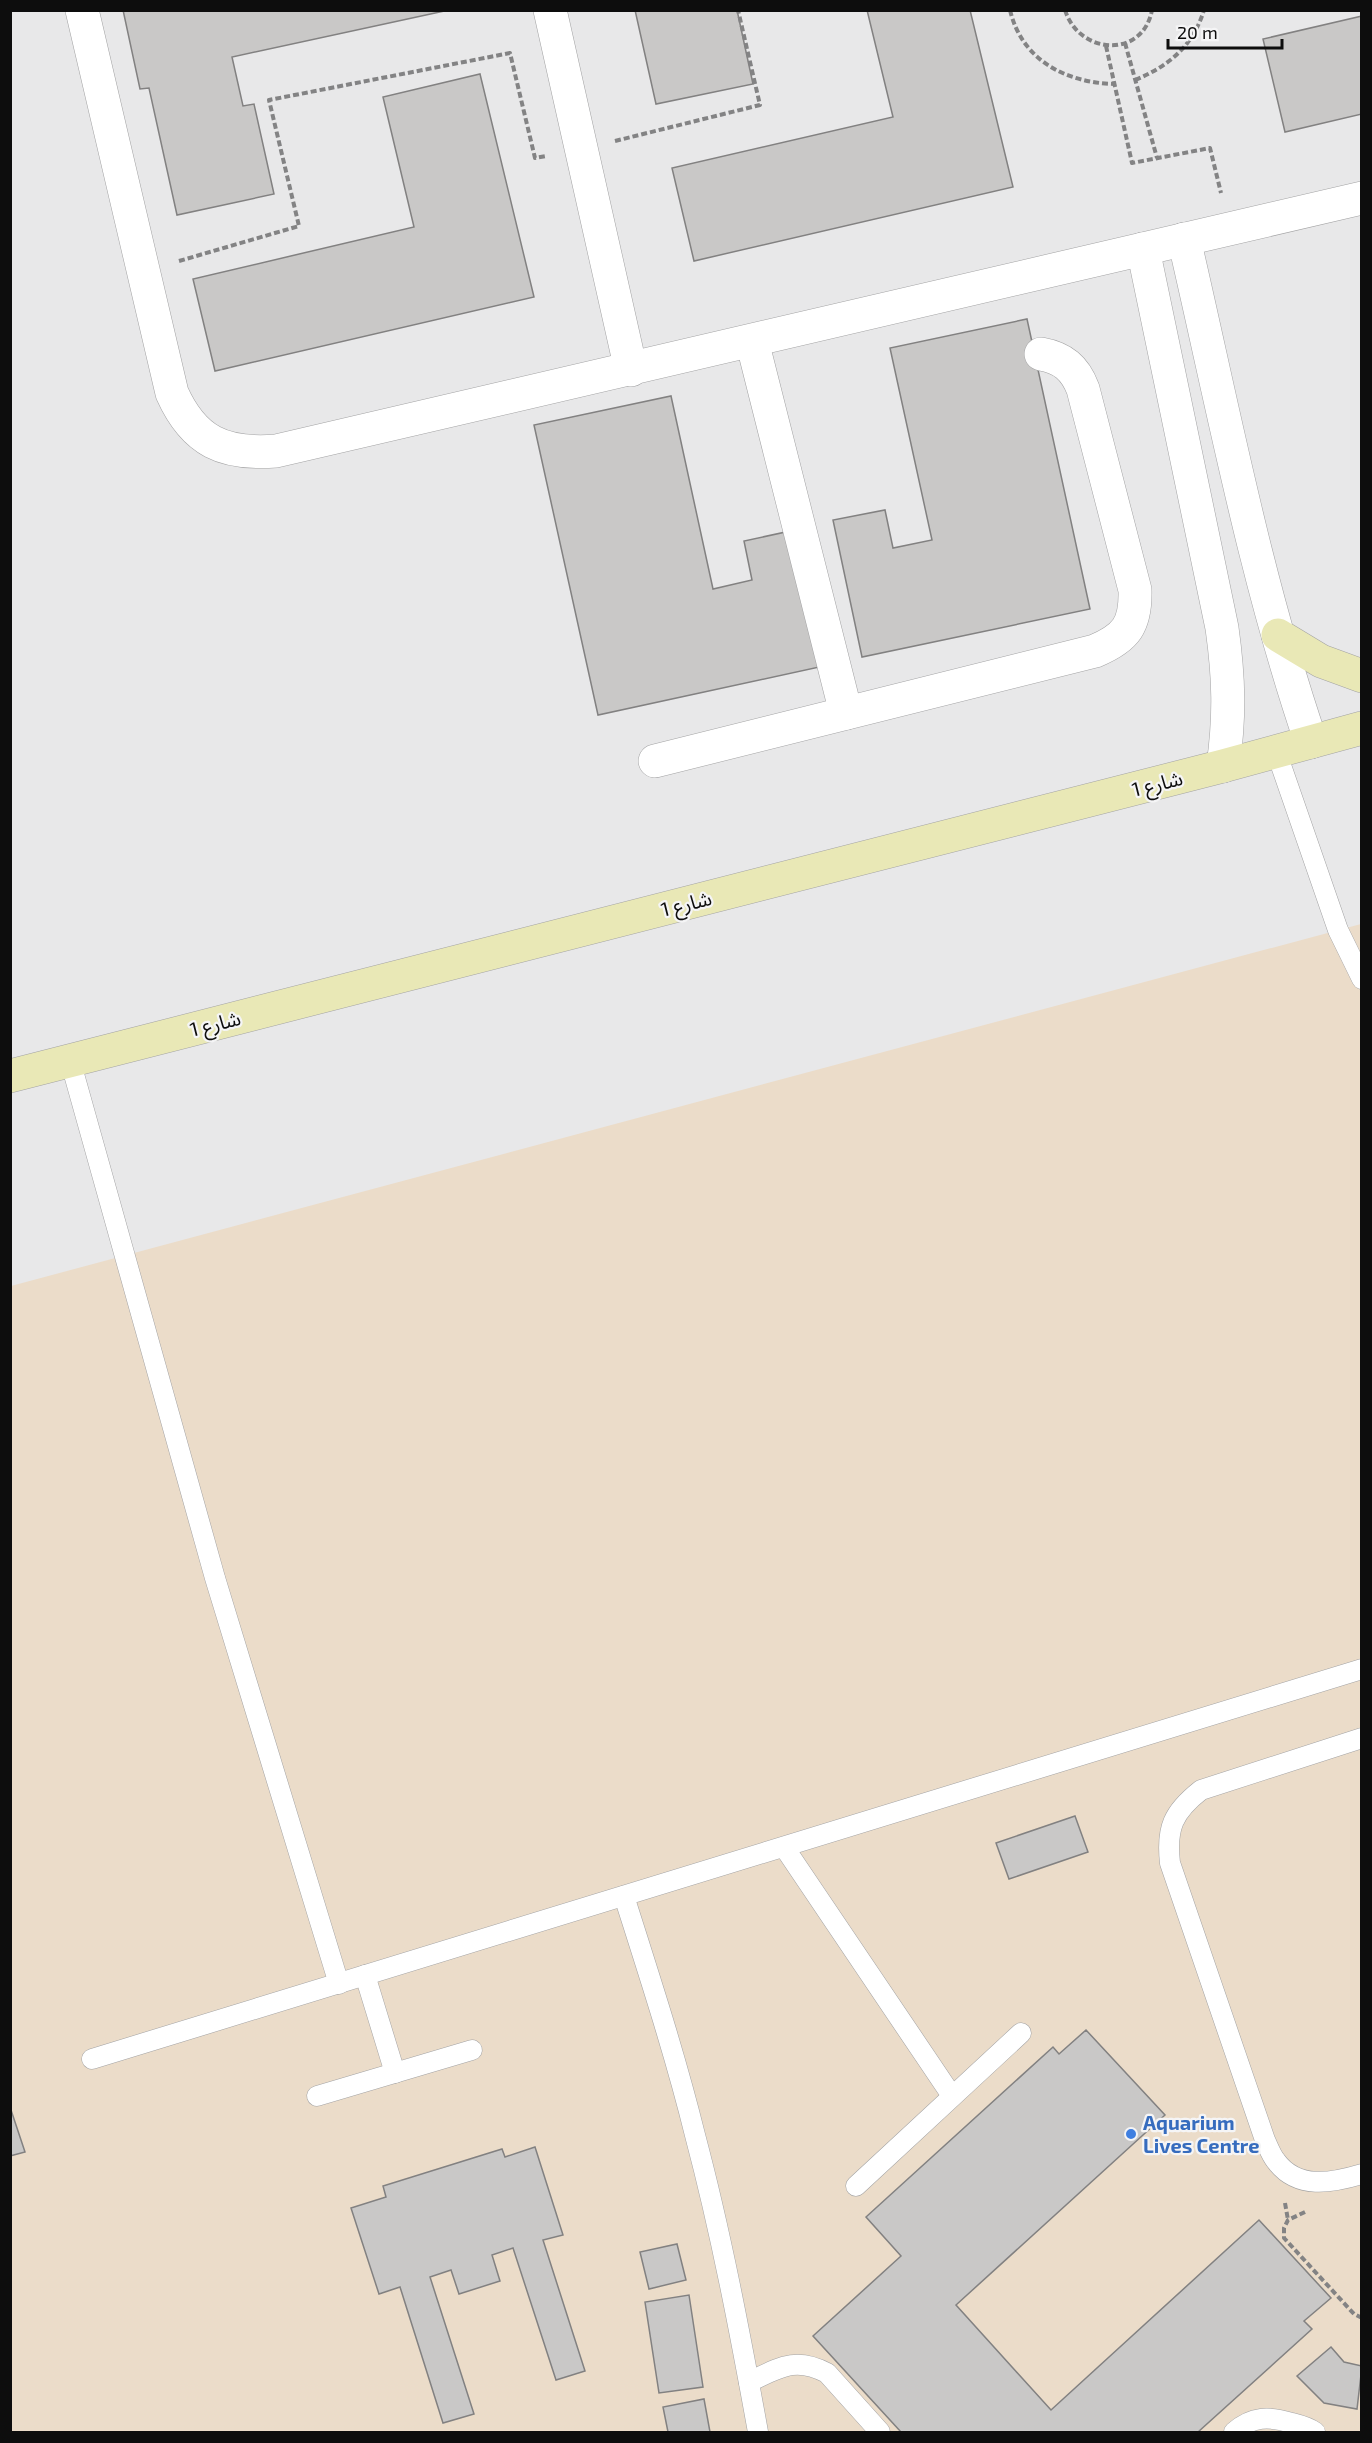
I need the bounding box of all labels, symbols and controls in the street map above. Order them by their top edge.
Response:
scale bar [1168,12,1282,50]
text: 20 m [1177,21,1218,43]
street label: شارع 1 [1129,765,1186,805]
street label: شارع 1 [658,885,715,925]
street label: شارع 1 [187,1005,244,1045]
place label: Aquarium Lives Centre [1143,2110,1260,2157]
marker: Aquarium Lives Centre [1124,2127,1138,2141]

